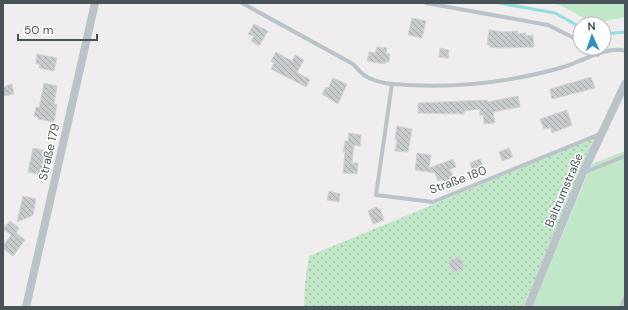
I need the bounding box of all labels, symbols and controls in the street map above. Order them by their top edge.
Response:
scale bar [18,16,97,42]
north arrow [572,16,612,56]
text: N [587,19,596,33]
text: 50 m [24,22,53,38]
street label: Straße 179 [35,122,63,182]
street label: Baltrumstraße [541,150,587,230]
street label: Straße 180 [427,162,489,198]

